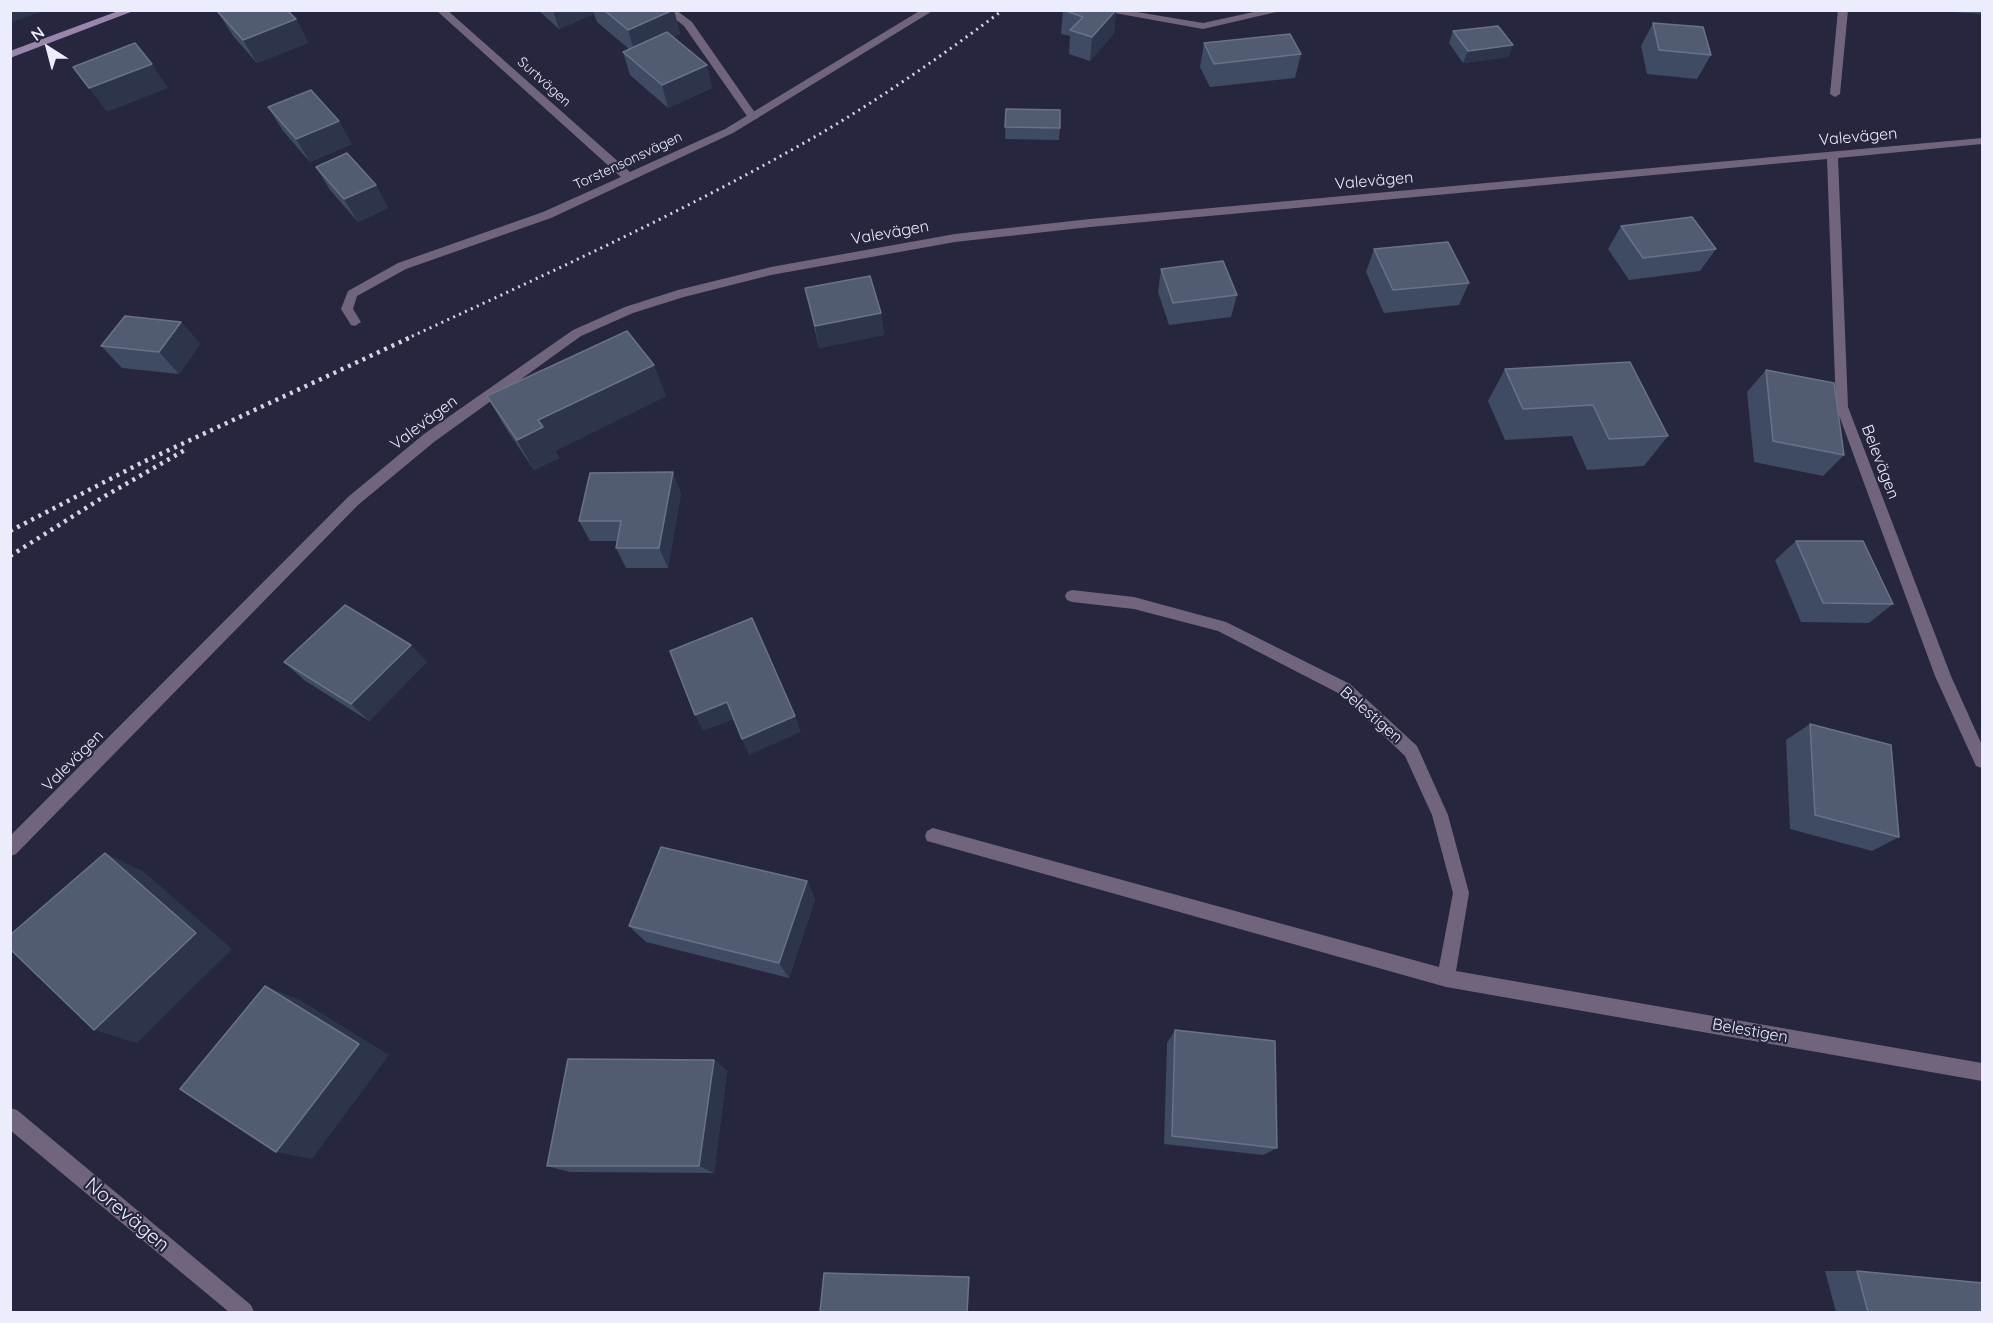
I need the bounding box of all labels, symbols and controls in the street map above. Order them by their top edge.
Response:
north arrow [18,18,78,78]
text: N [27,22,48,45]
street label: Surtvägen [514,54,574,110]
street label: Valevägen [1818,124,1898,150]
street label: Torstensonsvägen [571,128,685,194]
street label: Valevägen [1334,168,1414,194]
street label: Valevägen [850,217,930,249]
street label: Valevägen [387,392,461,454]
street label: Belevägen [1857,422,1903,502]
street label: Belestigen [1336,683,1406,747]
street label: Valevägen [38,726,108,796]
street label: Belestigen [1711,1015,1789,1047]
street label: Norevägen [80,1173,174,1257]

